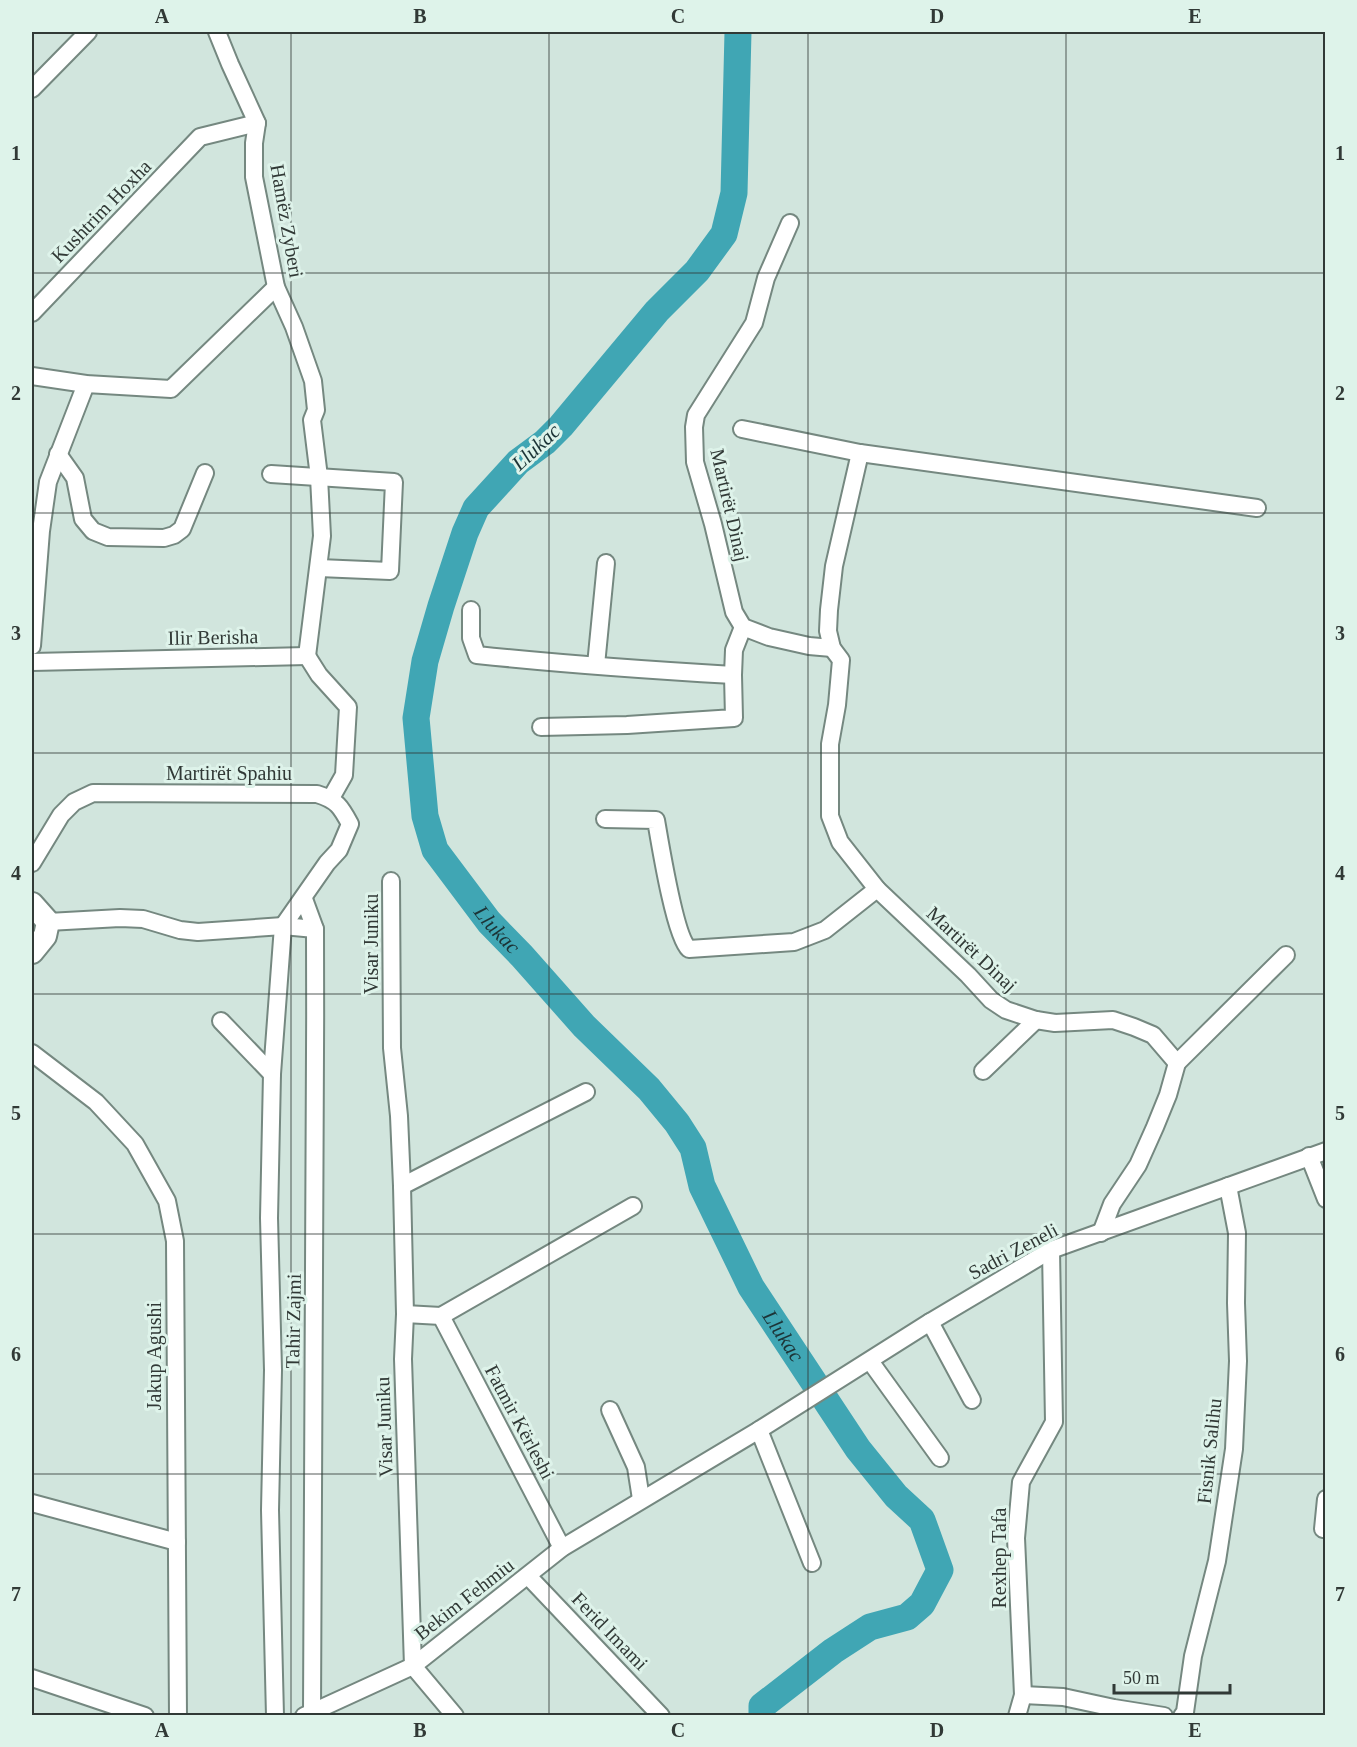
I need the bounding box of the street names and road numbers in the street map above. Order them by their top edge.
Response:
street label: Kushtrim Hoxha [47,155,155,267]
street label: Hamëz Zyberi [265,162,308,280]
street label: Martirët Dinaj [705,447,754,564]
street label: Ilir Berisha [168,625,259,649]
street label: Martirët Spahiu [166,762,292,785]
street label: Visar Juniku [360,894,382,994]
street label: Martirët Dinaj [922,902,1022,997]
street label: Sadri Zeneli [964,1218,1062,1284]
street label: Tahir Zajmi [281,1273,306,1369]
street label: Jakup Agushi [143,1301,166,1410]
street label: Fatmir Kërleshi [481,1361,560,1483]
street label: Visar Juniku [371,1376,397,1478]
street label: Fisnik Salihu [1193,1397,1225,1505]
street label: Rexhep Tafa [988,1507,1011,1608]
street label: Bekim Fehmiu [410,1554,518,1644]
street label: Ferid Imami [568,1588,653,1675]

